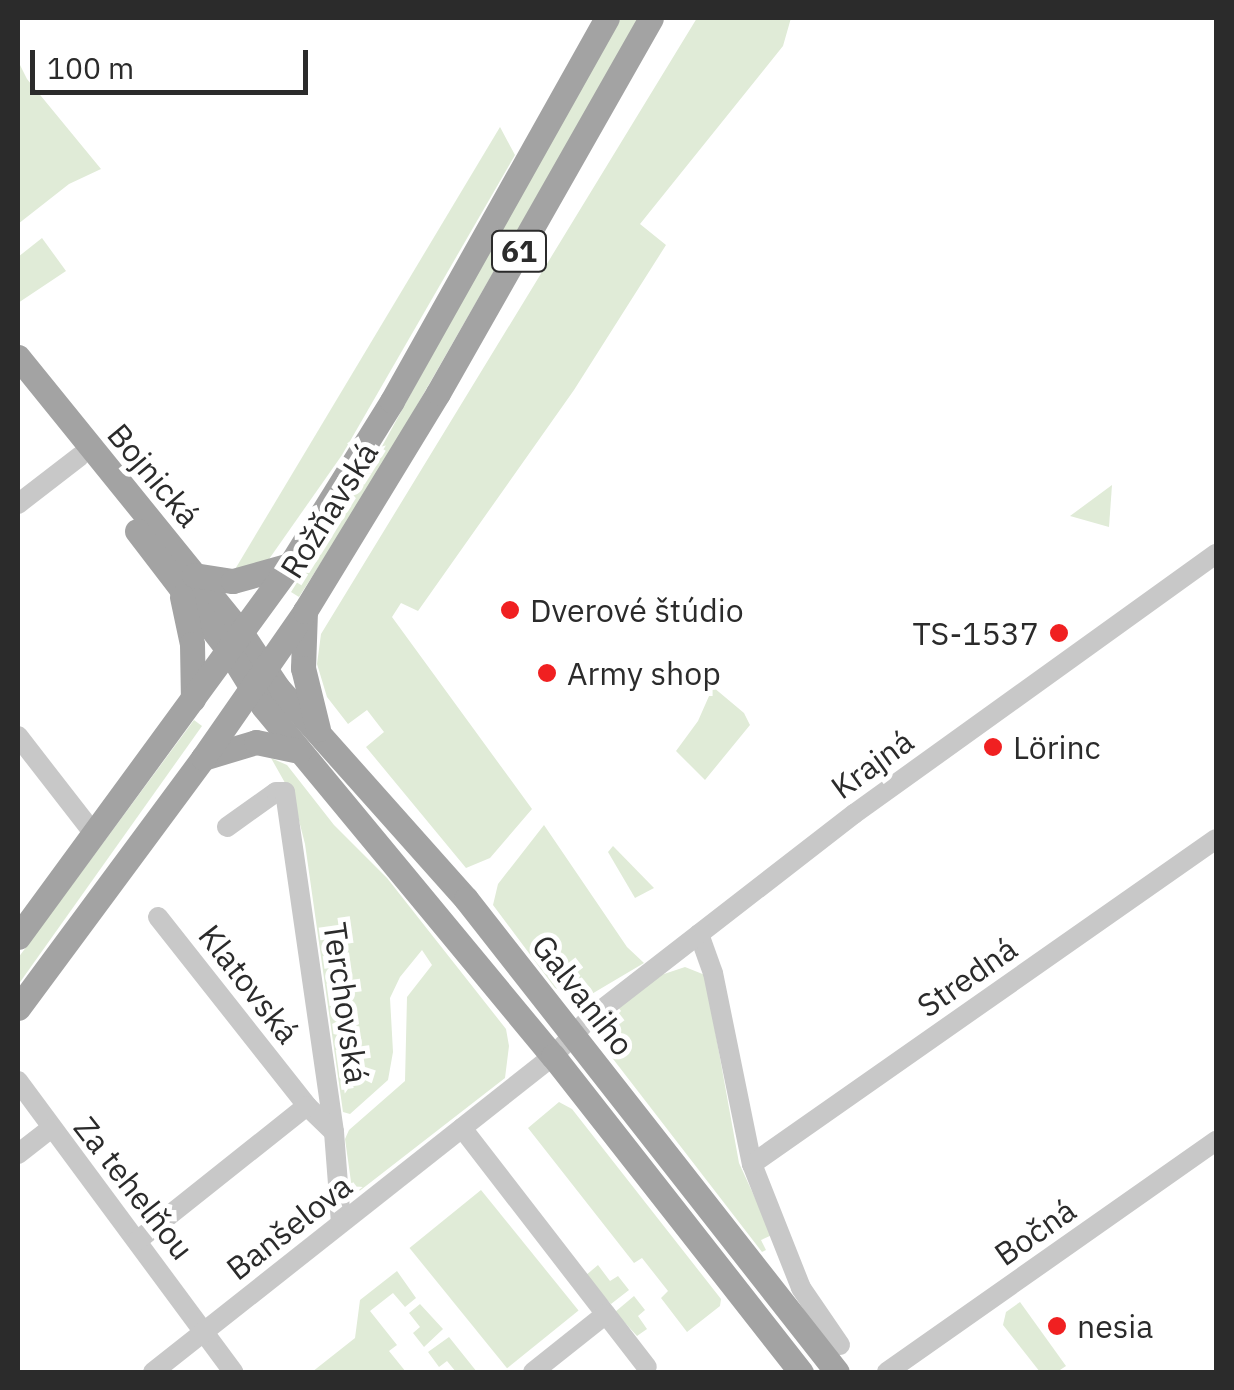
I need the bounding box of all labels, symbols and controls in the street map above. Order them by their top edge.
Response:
scale bar [35,30,312,92]
text: 100 m [47,48,134,87]
road number: 61 [489,226,549,276]
street label: Bojnická [100,416,208,534]
street label: Rožňavská [272,435,386,585]
place label: Dverové štúdio [530,591,744,629]
marker: Dverové štúdio [499,599,521,621]
place label: TS-1537 [913,614,1039,652]
marker: TS-1537 [1048,622,1070,644]
place label: Army shop [567,654,721,692]
marker: Army shop [536,662,558,684]
street label: Krajná [824,721,920,807]
place label: Lörinc [1013,728,1101,766]
marker: Lörinc [982,736,1004,758]
street label: Klatovská [191,917,307,1051]
street label: Terchovská [316,920,376,1086]
street label: Galvaniho [524,927,642,1063]
street label: Stredná [910,929,1024,1025]
street label: Za tehelňou [66,1109,202,1267]
street label: Banšelova [219,1166,359,1288]
street label: Bočná [987,1190,1083,1274]
place label: nesia [1077,1307,1153,1345]
marker: nesia [1046,1315,1068,1337]

